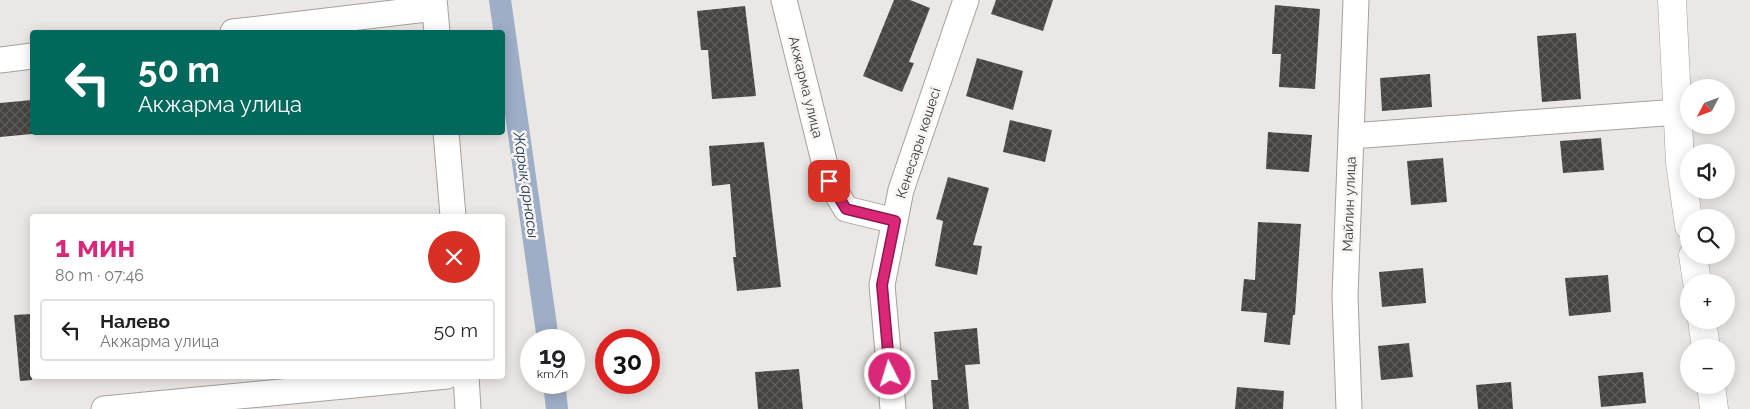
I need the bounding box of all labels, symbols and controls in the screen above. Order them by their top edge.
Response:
street label: Акжарма улица [786,34,826,140]
text: 50 m [138,49,220,90]
icon: left [55,50,120,115]
north arrow [1680,79,1735,134]
map controls [1680,79,1735,394]
street label: Кенесары көшесі [893,86,943,200]
text: Акжарма улица [138,91,302,117]
water label: Жарық арнасы [509,130,542,239]
button: sound [1680,144,1735,199]
street label: Майлин улица [1339,156,1359,252]
pin [808,160,850,202]
icon: arrive [815,167,843,195]
button: search [1680,209,1735,264]
text: 1 мин [55,229,135,264]
button: close [428,231,480,283]
text: 80 m · 07:46 [55,266,144,285]
button: + [1680,274,1735,329]
text: Налево [100,310,170,332]
icon: left [57,316,85,344]
text: 50 m [434,319,478,341]
speed limit sign: 30 [595,329,660,394]
text: Акжарма улица [100,332,219,351]
button: − [1680,339,1735,394]
text: 19 [539,340,566,370]
position arrow [863,347,915,399]
text: km/h [537,367,568,381]

